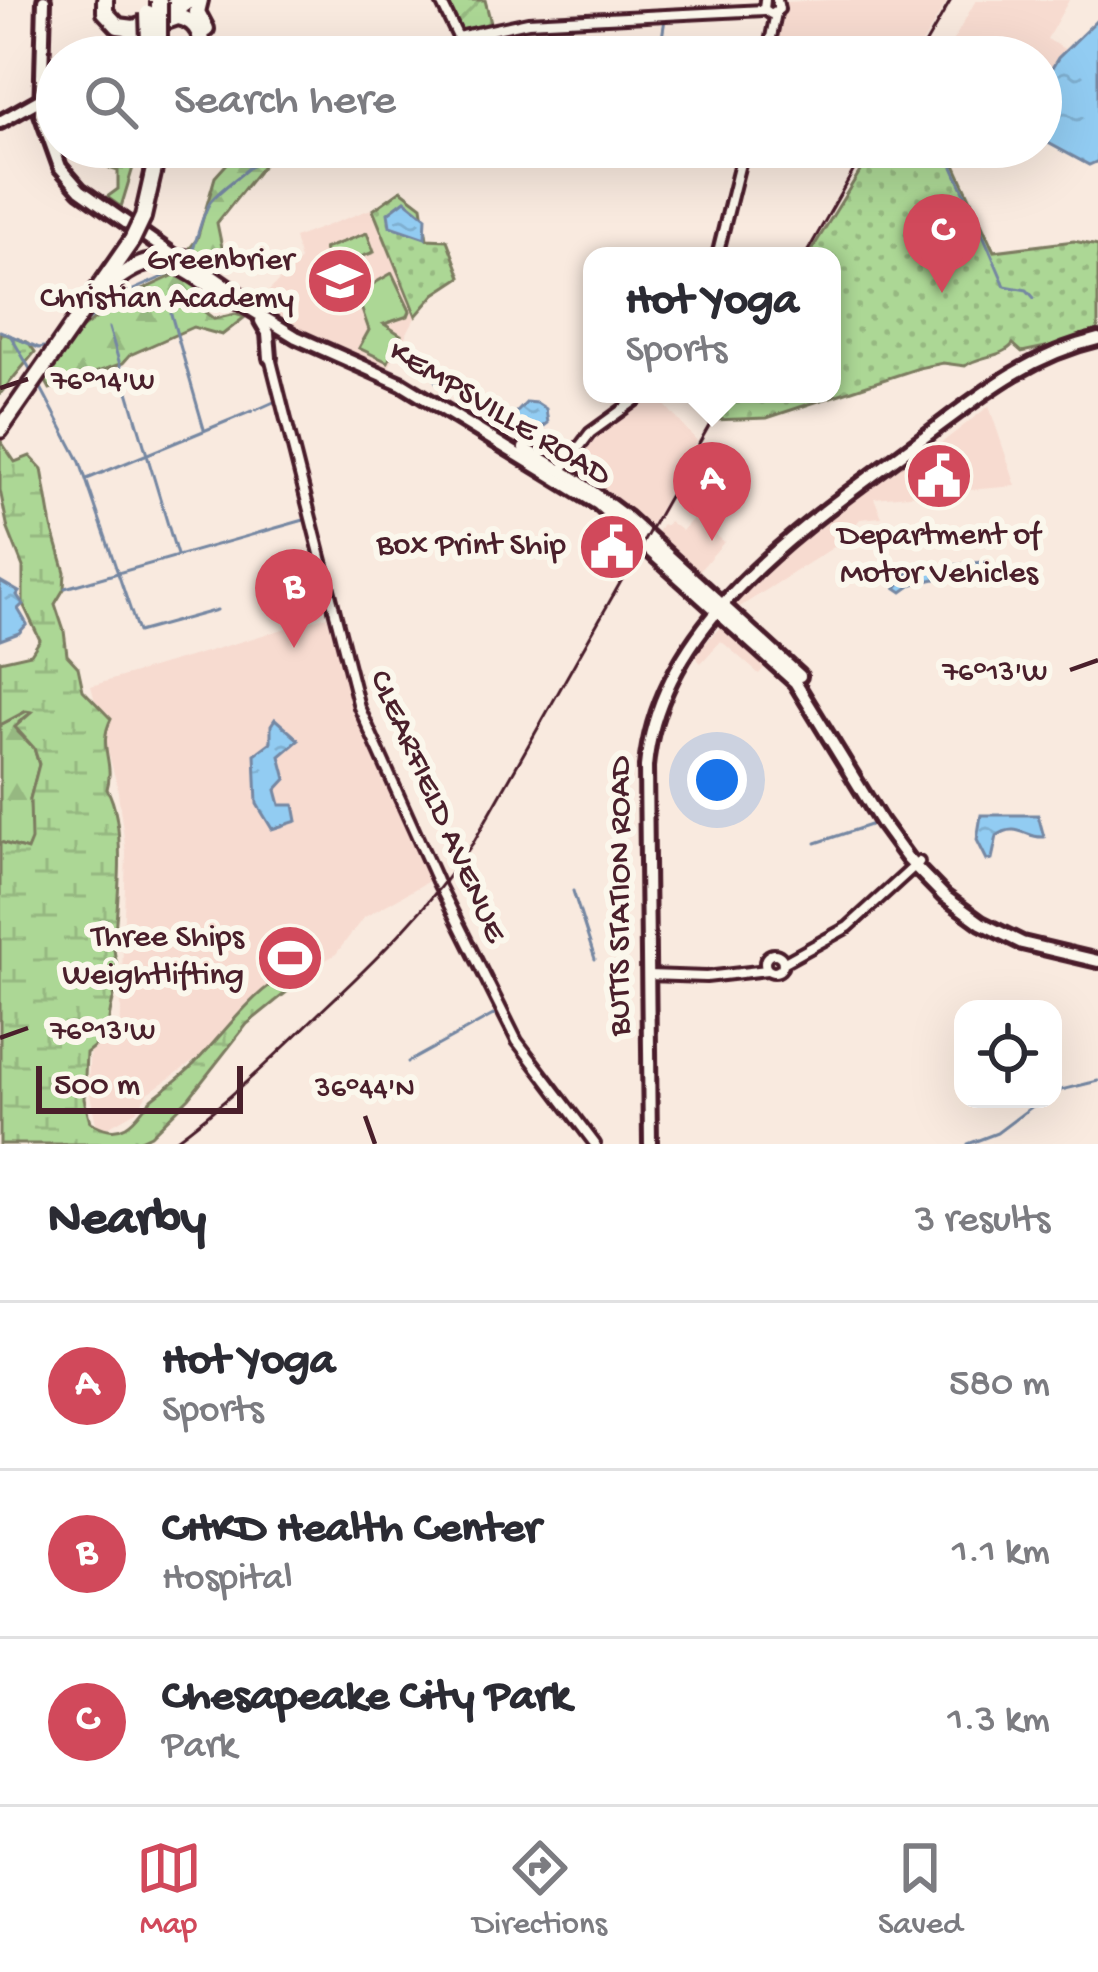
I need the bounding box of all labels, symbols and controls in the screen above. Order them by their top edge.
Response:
search box [36,36,1062,168]
icon: search [78,69,144,135]
text: Search here [174,76,396,129]
pin: C [903,194,981,293]
place label: Greenbrier Christian Academy [40,243,297,319]
school or university icon: Greenbrier Christian Academy [305,246,375,316]
popup [583,247,841,403]
text: Hot Yoga [626,276,798,329]
text: Sports [626,329,727,375]
street label: KEMPSVILLE ROAD [381,334,617,496]
text: 76°14'W [50,366,155,401]
public building icon: Department of Motor Vehicles [904,441,974,511]
pin: A [673,442,751,541]
public building icon: Box Print Ship [577,512,647,582]
place label: Department of Motor Vehicles [836,518,1043,594]
place label: Box Print Ship [375,528,566,566]
pin: B [255,549,333,648]
text: 76°13'W [941,657,1048,692]
street label: CLEARFIELD AVENUE [359,665,514,950]
your location [687,750,747,810]
street label: BUTTS STATION ROAD [603,756,641,1037]
place label: Three Ships Weightlifting [62,920,245,996]
sports icon: Three Ships Weightlifting [255,923,325,993]
map controls [954,1000,1062,1108]
button: locate [954,1000,1062,1108]
text: 76°13'W [49,1016,156,1051]
scale bar [36,1060,243,1113]
text: 500 m [54,1068,140,1106]
text: 36°44'N [314,1073,415,1108]
text: Nearby [48,1192,206,1252]
text: 3 results [915,1199,1050,1245]
text: Hot Yoga [162,1336,335,1389]
text: A [75,1363,99,1409]
text: 580 m [949,1363,1050,1409]
text: Sports [162,1389,264,1435]
text: CHKD Health Center [162,1504,540,1557]
text: B [77,1531,97,1577]
text: 1.1 km [952,1531,1050,1577]
text: Hospital [162,1557,293,1603]
text: Chesapeake City Park [162,1672,571,1725]
text: C [76,1699,98,1745]
text: 1.3 km [947,1699,1050,1745]
text: Park [162,1725,236,1771]
tab: Map [136,1835,202,1945]
tab: Directions [473,1835,607,1945]
tab: Saved [878,1835,962,1945]

